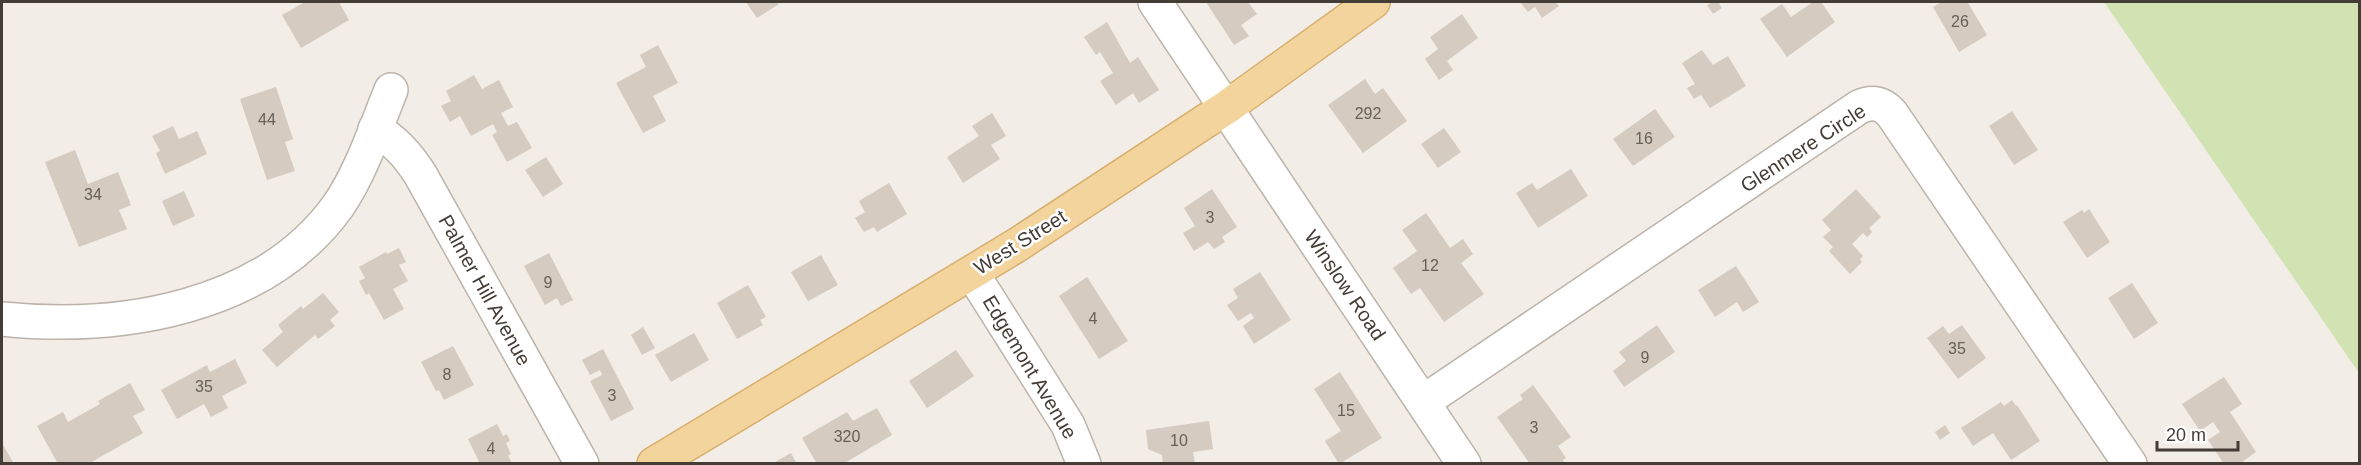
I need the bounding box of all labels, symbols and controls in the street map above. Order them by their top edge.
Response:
house number: 26 [1951,13,1969,30]
street label: Glenmere Circle [1736,99,1870,197]
house number: 292 [1355,105,1381,122]
house number: 44 [258,111,276,128]
house number: 16 [1635,130,1653,147]
house number: 34 [84,186,102,203]
street label: West Street [970,205,1070,279]
house number: 3 [1206,209,1215,226]
street label: Palmer Hill Avenue [435,211,535,369]
street label: Winslow Road [1300,226,1390,344]
house number: 12 [1421,257,1439,274]
house number: 9 [544,274,553,291]
street label: Edgemont Avenue [979,291,1081,443]
house number: 4 [1089,310,1098,327]
house number: 35 [1948,340,1966,357]
house number: 9 [1641,349,1650,366]
house number: 8 [443,366,452,383]
house number: 35 [195,378,213,395]
house number: 3 [608,387,617,404]
house number: 15 [1337,402,1355,419]
scale bar [2157,414,2238,452]
house number: 3 [1530,419,1539,436]
text: 20 m [2166,425,2206,445]
house number: 320 [834,428,860,445]
house number: 10 [1170,432,1188,449]
house number: 4 [487,440,496,457]

